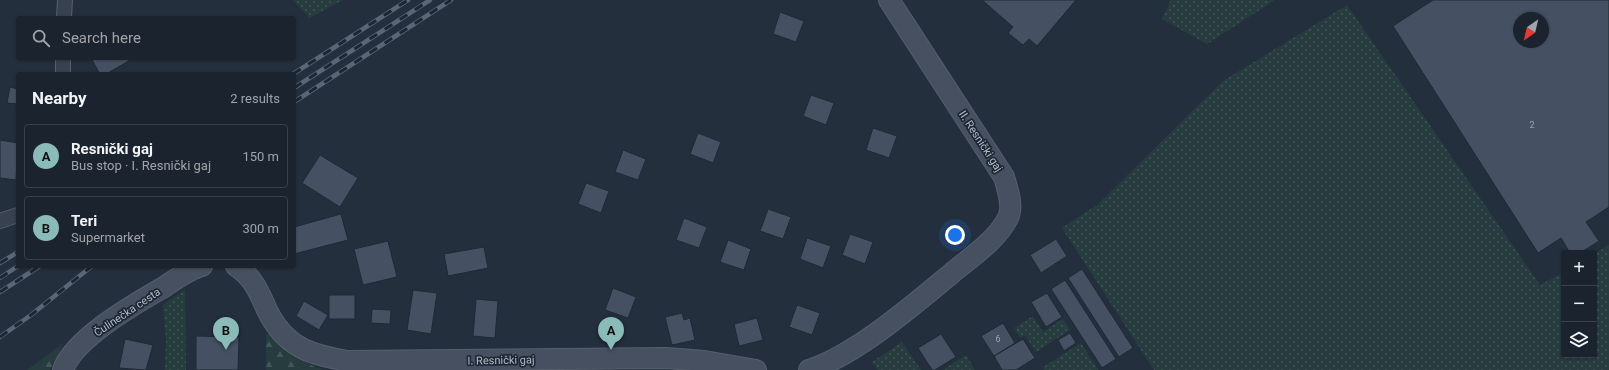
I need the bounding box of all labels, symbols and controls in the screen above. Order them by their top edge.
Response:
north arrow [1513,12,1549,48]
search box [16,16,296,60]
icon: search [30,27,52,49]
text: Search here [62,29,141,47]
text: Nearby [32,88,87,108]
text: 2 results [230,91,280,106]
street label: II. Resnički gaj [956,108,1005,174]
house number: 2 [1529,120,1535,130]
text: Resnički gaj [71,140,153,158]
text: A [42,149,50,164]
text: 150 m [242,149,279,164]
text: Bus stop · I. Resnički gaj [71,158,211,173]
text: Teri [71,212,97,230]
text: B [42,221,50,236]
text: 300 m [242,221,279,236]
your location [945,225,965,245]
text: Supermarket [71,230,145,245]
map controls [1561,250,1597,358]
button: + [1561,250,1597,286]
street label: Čulinečka cesta [91,285,163,339]
button: − [1561,286,1597,322]
pin: B [213,317,239,350]
pin: A [598,317,624,350]
button: layers [1561,322,1597,358]
house number: 6 [995,334,1001,344]
street label: I. Resnički gaj [467,353,535,368]

